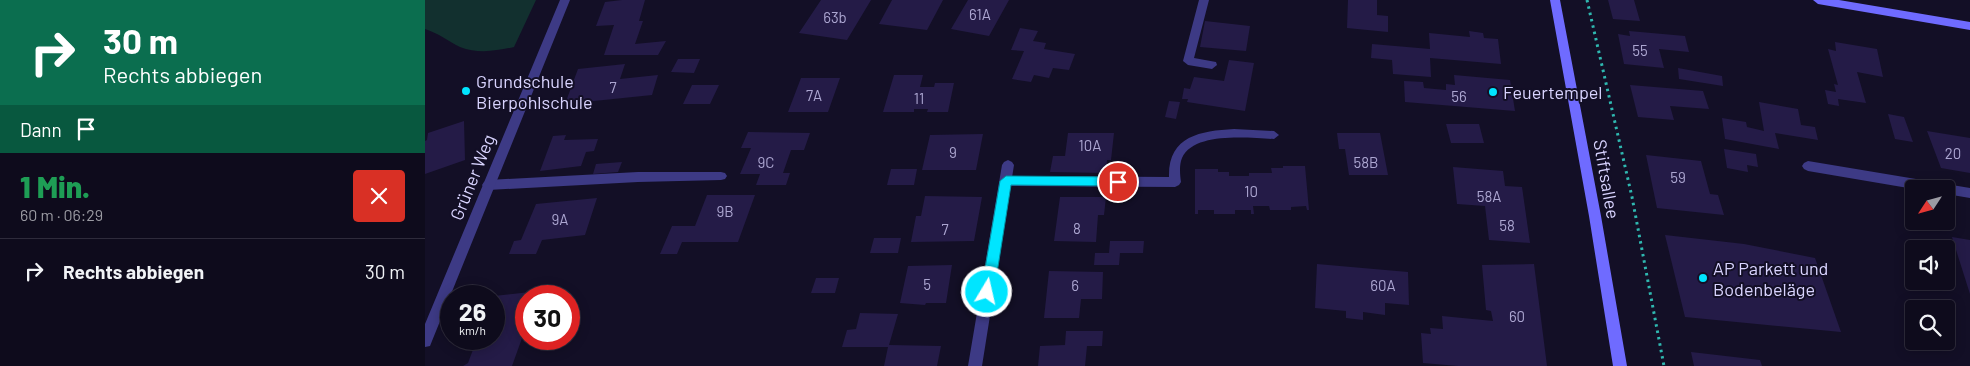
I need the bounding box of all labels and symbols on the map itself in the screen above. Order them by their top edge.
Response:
house number: 61A [969,5,991,23]
house number: 63b [823,8,847,26]
house number: 55 [1632,41,1648,59]
place label: Grundschule Bierpohlschule [476,70,593,113]
house number: 7 [609,78,617,96]
place label: Feuertempel [1503,81,1602,103]
marker: Grundschule Bierpohlschule [460,85,472,97]
house number: 7A [806,86,822,104]
marker: Feuertempel [1487,86,1499,98]
house number: 56 [1451,87,1467,105]
house number: 11 [914,89,924,107]
street label: Grüner Weg [445,131,499,223]
house number: 10A [1079,136,1101,154]
street label: Stiftsallee [1589,138,1625,220]
house number: 9 [949,143,957,161]
house number: 20 [1945,144,1961,162]
house number: 9C [758,153,774,171]
house number: 58B [1354,153,1378,171]
pin [1097,161,1139,203]
house number: 59 [1670,168,1686,186]
north arrow [1905,180,1955,230]
house number: 10 [1244,182,1258,200]
house number: 58A [1477,187,1501,205]
house number: 9B [716,202,734,220]
house number: 9A [552,210,568,228]
house number: 58 [1499,216,1515,234]
house number: 8 [1073,219,1081,237]
house number: 7 [941,220,949,238]
place label: AP Parkett und Bodenbeläge [1713,257,1828,300]
position arrow [960,265,1012,317]
marker: AP Parkett und Bodenbeläge [1697,272,1709,284]
house number: 5 [923,275,931,293]
house number: 6 [1071,276,1079,294]
house number: 60A [1370,276,1396,294]
speed limit sign: 30 [515,285,580,350]
house number: 60 [1509,307,1525,325]

